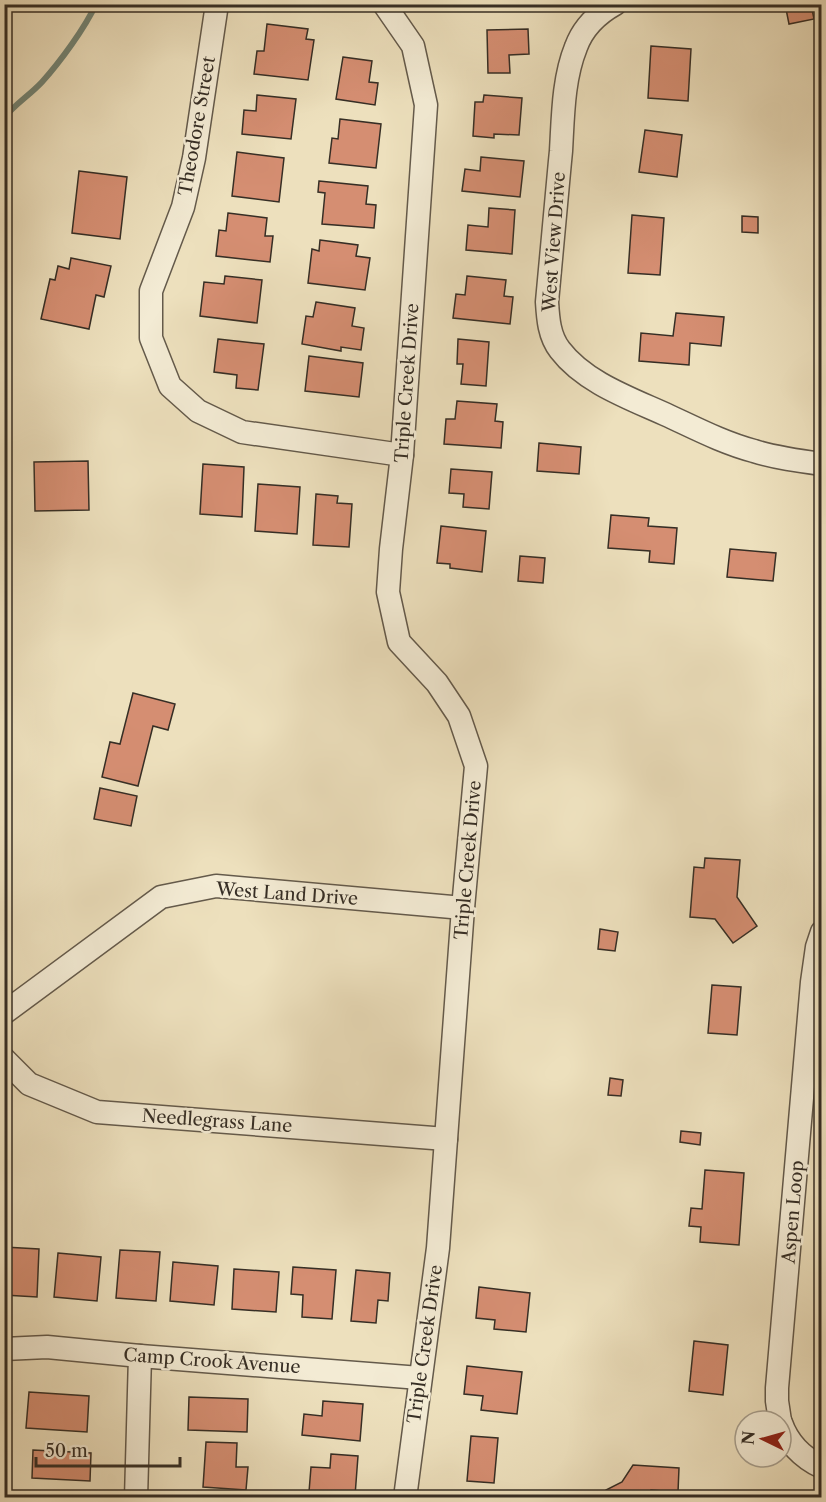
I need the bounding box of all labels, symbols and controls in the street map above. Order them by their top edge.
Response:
street label: Theodore Street [174,54,220,197]
street label: West View Drive [538,171,570,314]
street label: Triple Creek Drive [390,303,424,463]
street label: Triple Creek Drive [450,779,486,941]
street label: West Land Drive [214,878,359,910]
street label: Needlegrass Lane [141,1105,293,1137]
street label: Aspen Loop [777,1160,808,1265]
street label: Triple Creek Drive [403,1263,447,1425]
street label: Camp Crook Avenue [123,1344,301,1378]
north arrow [733,1409,793,1469]
scale bar [36,1430,180,1468]
text: N [737,1430,759,1445]
text: 50 m [45,1440,88,1462]

